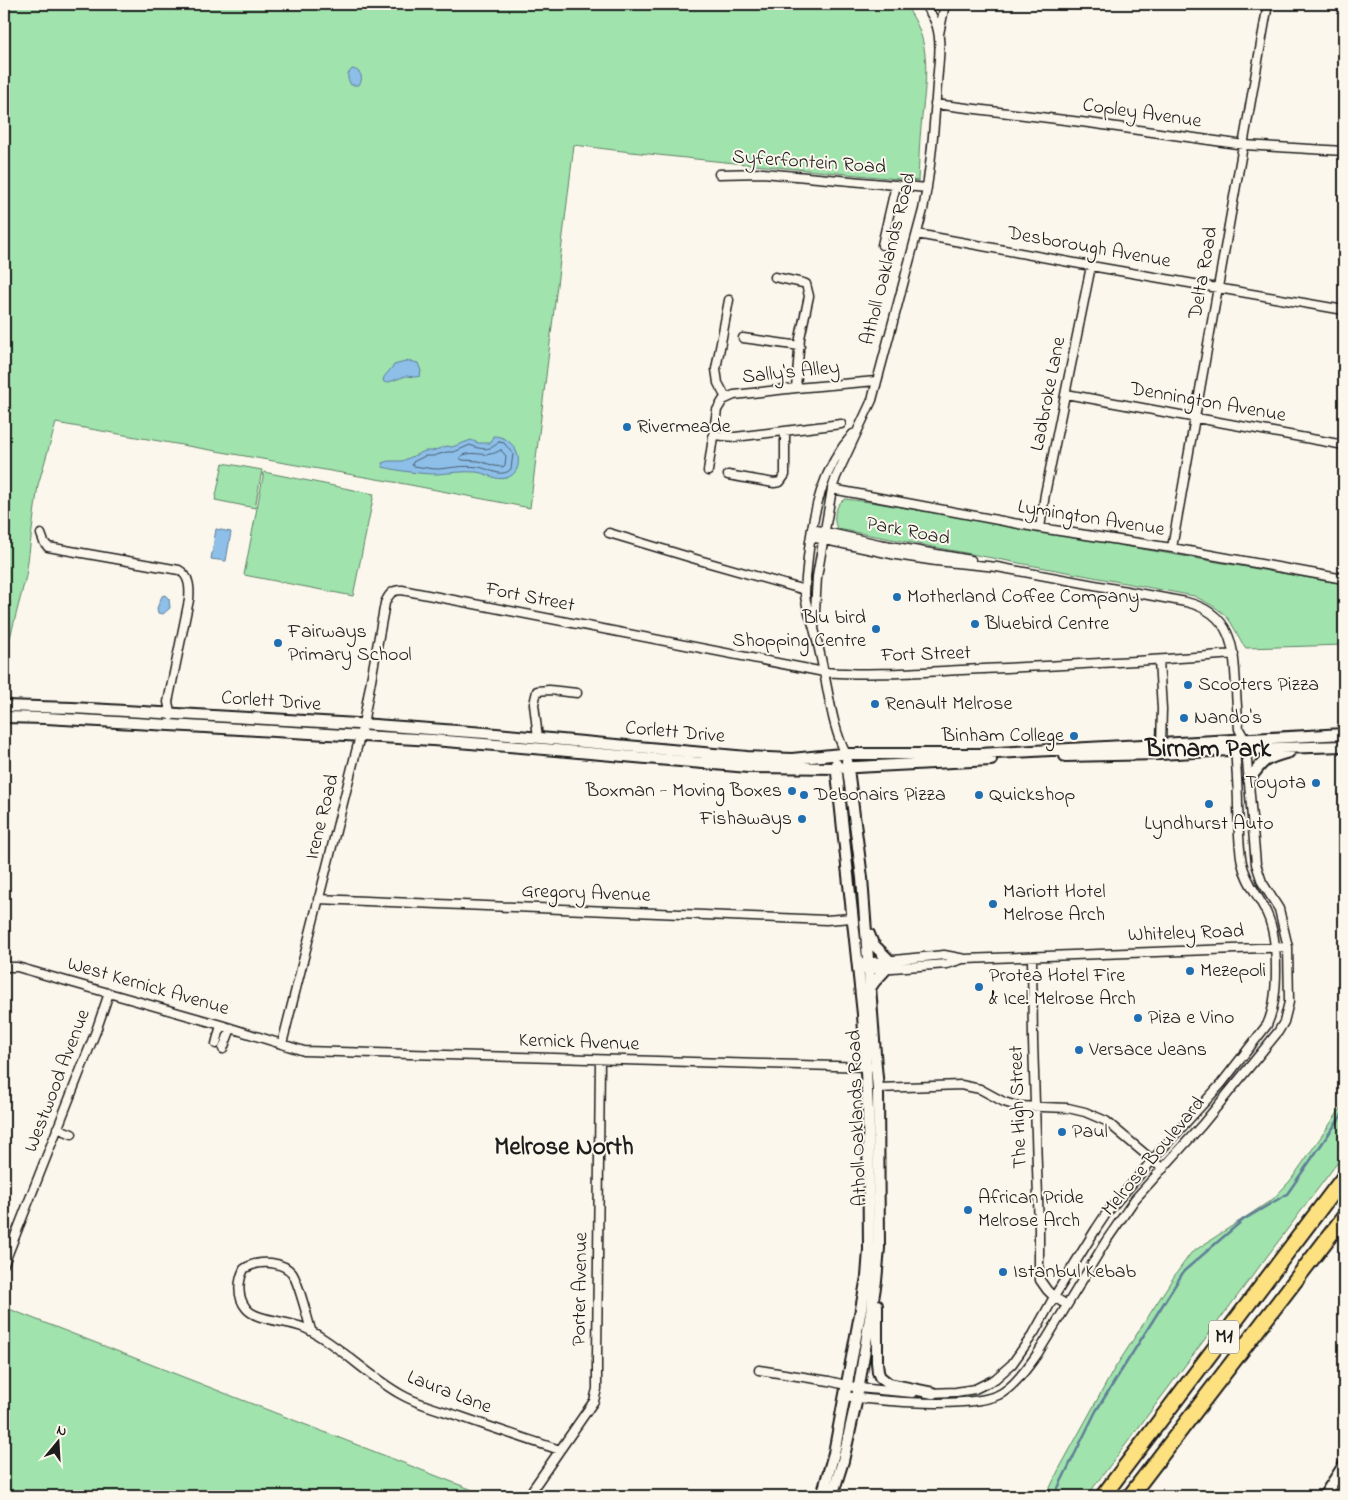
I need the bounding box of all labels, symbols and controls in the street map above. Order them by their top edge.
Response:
street label: Copley Avenue [1081,91,1203,137]
street label: Syferfontein Road [731,143,887,183]
street label: Atholl Oaklands Road [854,170,924,348]
street label: Desborough Avenue [1004,219,1173,278]
street label: Delta Road [1181,225,1226,322]
street label: Ladbroke Lane [1024,334,1074,454]
street label: Sally's Alley [741,353,841,393]
street label: Dennington Avenue [1127,375,1288,432]
place label: Rivermeade [637,413,731,442]
marker: Rivermeade [621,421,633,433]
street label: Lymington Avenue [1015,493,1167,546]
street label: Park Road [864,510,952,554]
street label: Fort Street [482,575,577,621]
place label: Motherland Coffee Company [907,583,1139,612]
marker: Motherland Coffee Company [891,591,903,603]
place label: Blu bird Shopping Centre [732,604,866,657]
place label: Bluebird Centre [984,610,1109,639]
place label: Fairways Primary School [287,618,412,670]
marker: Bluebird Centre [969,618,981,630]
marker: Blu bird Shopping Centre [870,623,882,635]
marker: Fairways Primary School [272,637,284,649]
street label: Fort Street [880,639,972,671]
place label: Scooters Pizza [1198,671,1319,700]
marker: Scooters Pizza [1182,679,1194,691]
street label: Corlett Drive [220,684,322,720]
place label: Renault Melrose [885,690,1012,719]
marker: Renault Melrose [869,698,881,710]
place label: Nando's [1194,704,1262,733]
marker: Nando's [1178,712,1190,724]
street label: Corlett Drive [624,714,726,752]
place label: Binham College [941,722,1064,752]
marker: Binham College [1068,730,1080,742]
district label: Birnam Park [1144,732,1272,768]
place label: Toyota [1245,769,1306,798]
street label: Irene Road [298,771,348,863]
place label: Boxman - Moving Boxes [585,777,782,807]
marker: Toyota [1310,777,1322,789]
place label: Debonairs Pizza [813,781,946,810]
place label: Quickshop [989,781,1076,810]
marker: Boxman - Moving Boxes [786,785,798,797]
marker: Debonairs Pizza [798,789,810,801]
marker: Quickshop [973,789,985,801]
marker: Lyndhurst Auto [1203,798,1215,810]
place label: Fishaways [699,805,792,834]
place label: Lyndhurst Auto [1144,810,1274,839]
marker: Fishaways [796,813,808,825]
street label: Gregory Avenue [521,877,651,912]
place label: Mariott Hotel Melrose Arch [1003,878,1106,930]
marker: Mariott Hotel Melrose Arch [987,898,999,910]
street label: Whiteley Road [1127,917,1245,951]
street label: West Kernick Avenue [64,950,232,1024]
place label: Mezepoli [1200,957,1266,986]
place label: Protea Hotel Fire & Ice! Melrose Arch [989,962,1136,1014]
marker: Mezepoli [1184,965,1196,977]
marker: Protea Hotel Fire & Ice! Melrose Arch [973,981,985,993]
place label: Piza e Vino [1148,1004,1234,1033]
street label: Westwood Avenue [17,1005,99,1157]
marker: Piza e Vino [1132,1012,1144,1024]
street label: Kernick Avenue [518,1026,640,1060]
street label: Atholl Oaklands Road [840,1029,876,1207]
place label: Versace Jeans [1088,1036,1207,1065]
marker: Versace Jeans [1073,1044,1085,1056]
street label: The High Street [1002,1045,1037,1169]
street label: Melrose Boulevard [1095,1091,1213,1223]
place label: Paul [1072,1118,1108,1147]
marker: Paul [1056,1126,1068,1138]
district label: Melrose North [494,1130,634,1166]
place label: African Pride Melrose Arch [978,1184,1084,1236]
marker: African Pride Melrose Arch [962,1204,974,1216]
street label: Porter Avenue [566,1232,596,1346]
place label: Istanbul Kebab [1013,1258,1137,1287]
marker: Istanbul Kebab [997,1266,1009,1278]
road number: M1 [1209,1320,1239,1354]
street label: Laura Lane [402,1364,496,1422]
north arrow [32,1418,82,1468]
text: N [54,1420,69,1443]

